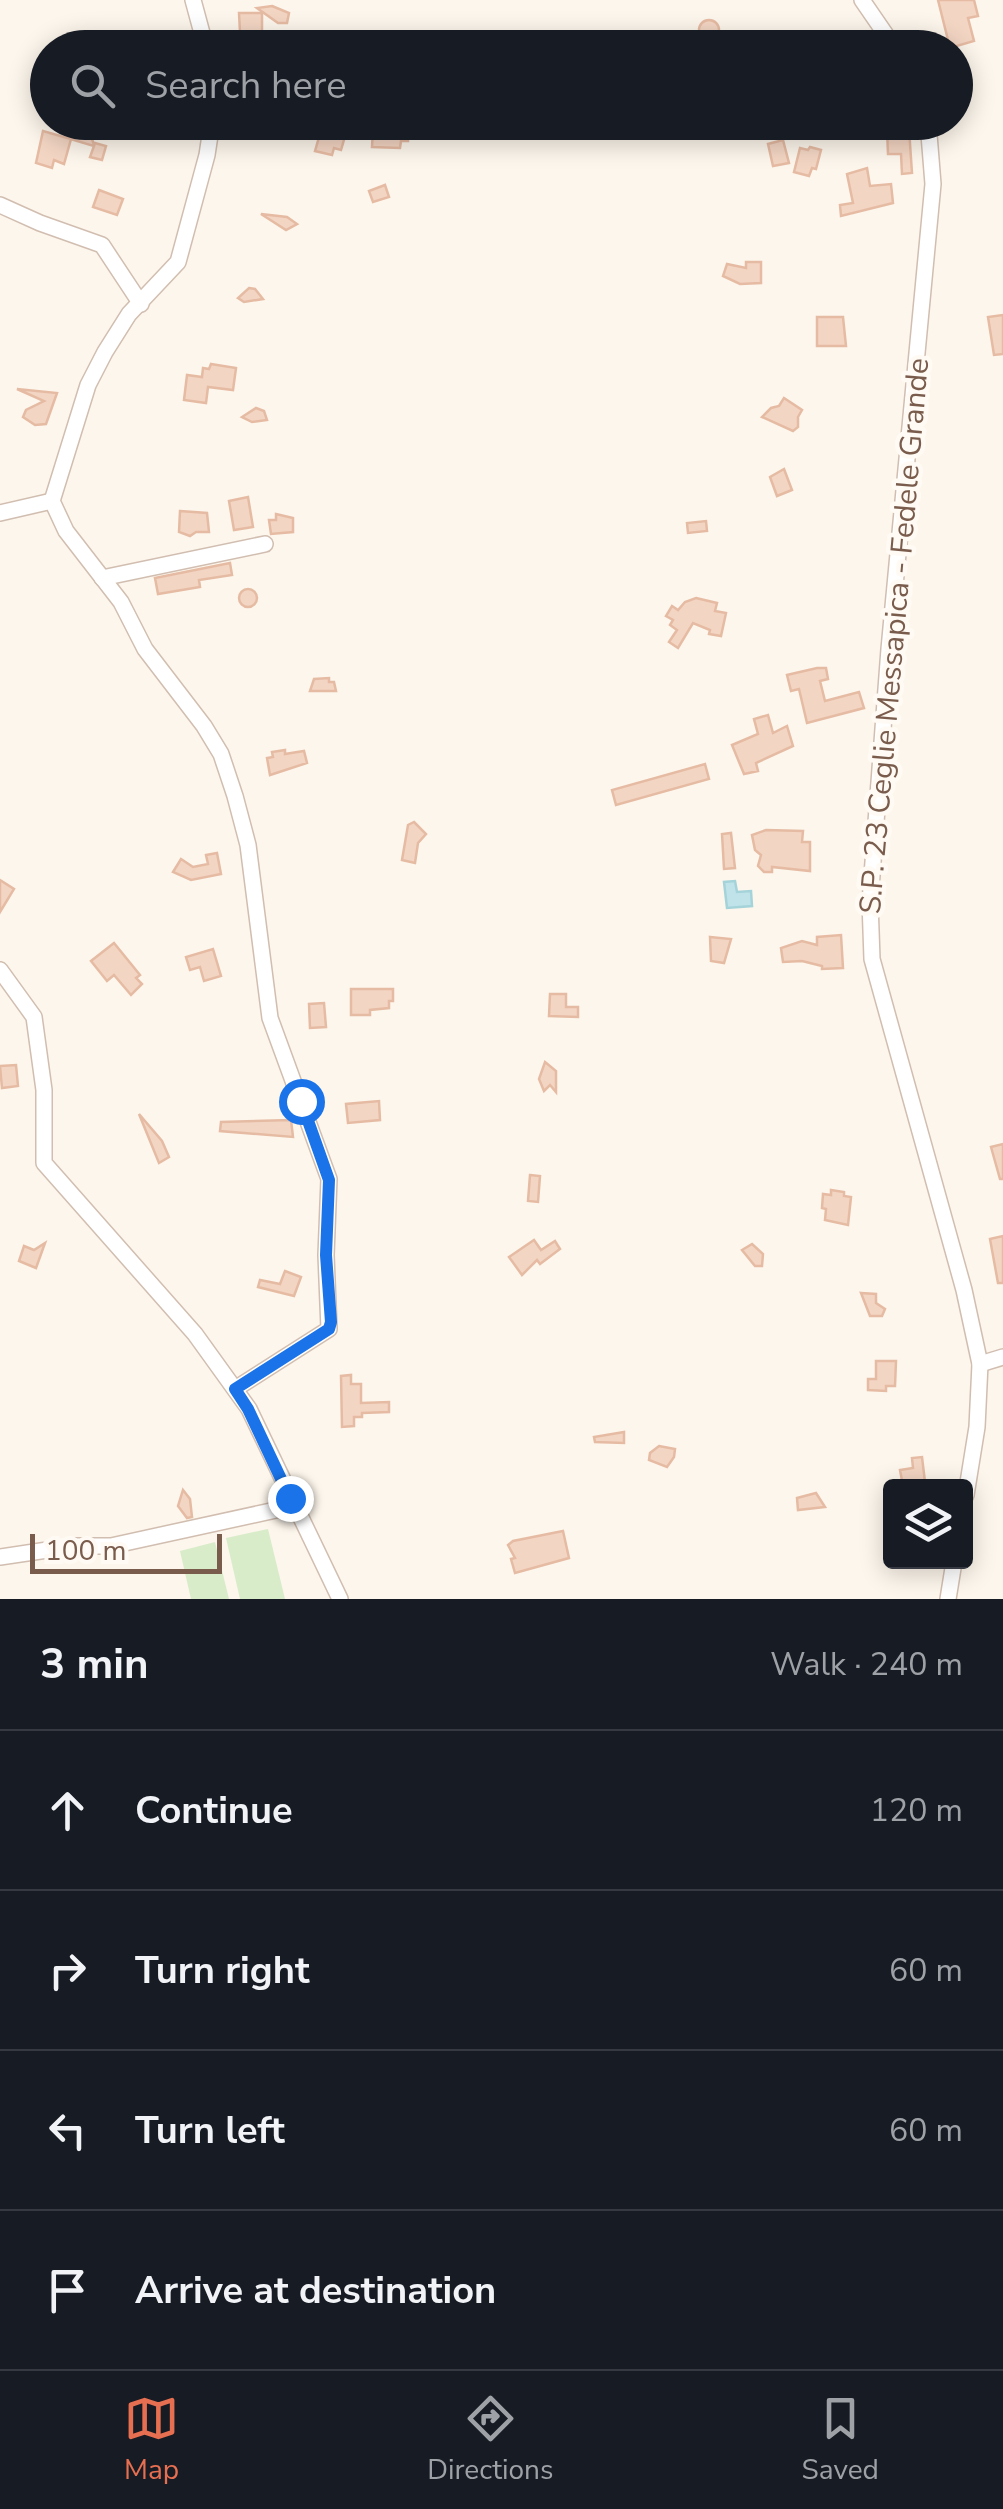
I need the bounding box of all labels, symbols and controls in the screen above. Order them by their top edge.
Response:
search box [30,30,973,140]
icon: search [65,58,120,113]
text: Search here [145,60,346,111]
street label: S.P. 23 Ceglie Messapica - Fedele Grande [850,356,939,916]
route start [279,1079,325,1125]
route end [268,1476,314,1522]
map controls [883,1479,973,1569]
button: layers [883,1479,973,1569]
scale bar [30,1529,222,1574]
text: 100 m [45,1532,127,1570]
text: 3 min [40,1636,149,1693]
text: Walk · 240 m [770,1643,963,1686]
icon: ahead [40,1783,95,1838]
text: Continue [135,1785,293,1836]
text: 120 m [870,1789,963,1832]
icon: right [40,1943,95,1998]
text: Turn right [135,1945,310,1996]
text: 60 m [889,1949,963,1992]
icon: left [40,2103,95,2158]
text: Turn left [135,2105,285,2156]
text: 60 m [889,2109,963,2152]
icon: arrive [40,2263,95,2318]
text: Arrive at destination [135,2265,496,2316]
tab: Map [124,2391,179,2489]
tab: Directions [427,2391,553,2489]
tab: Saved [802,2391,879,2489]

